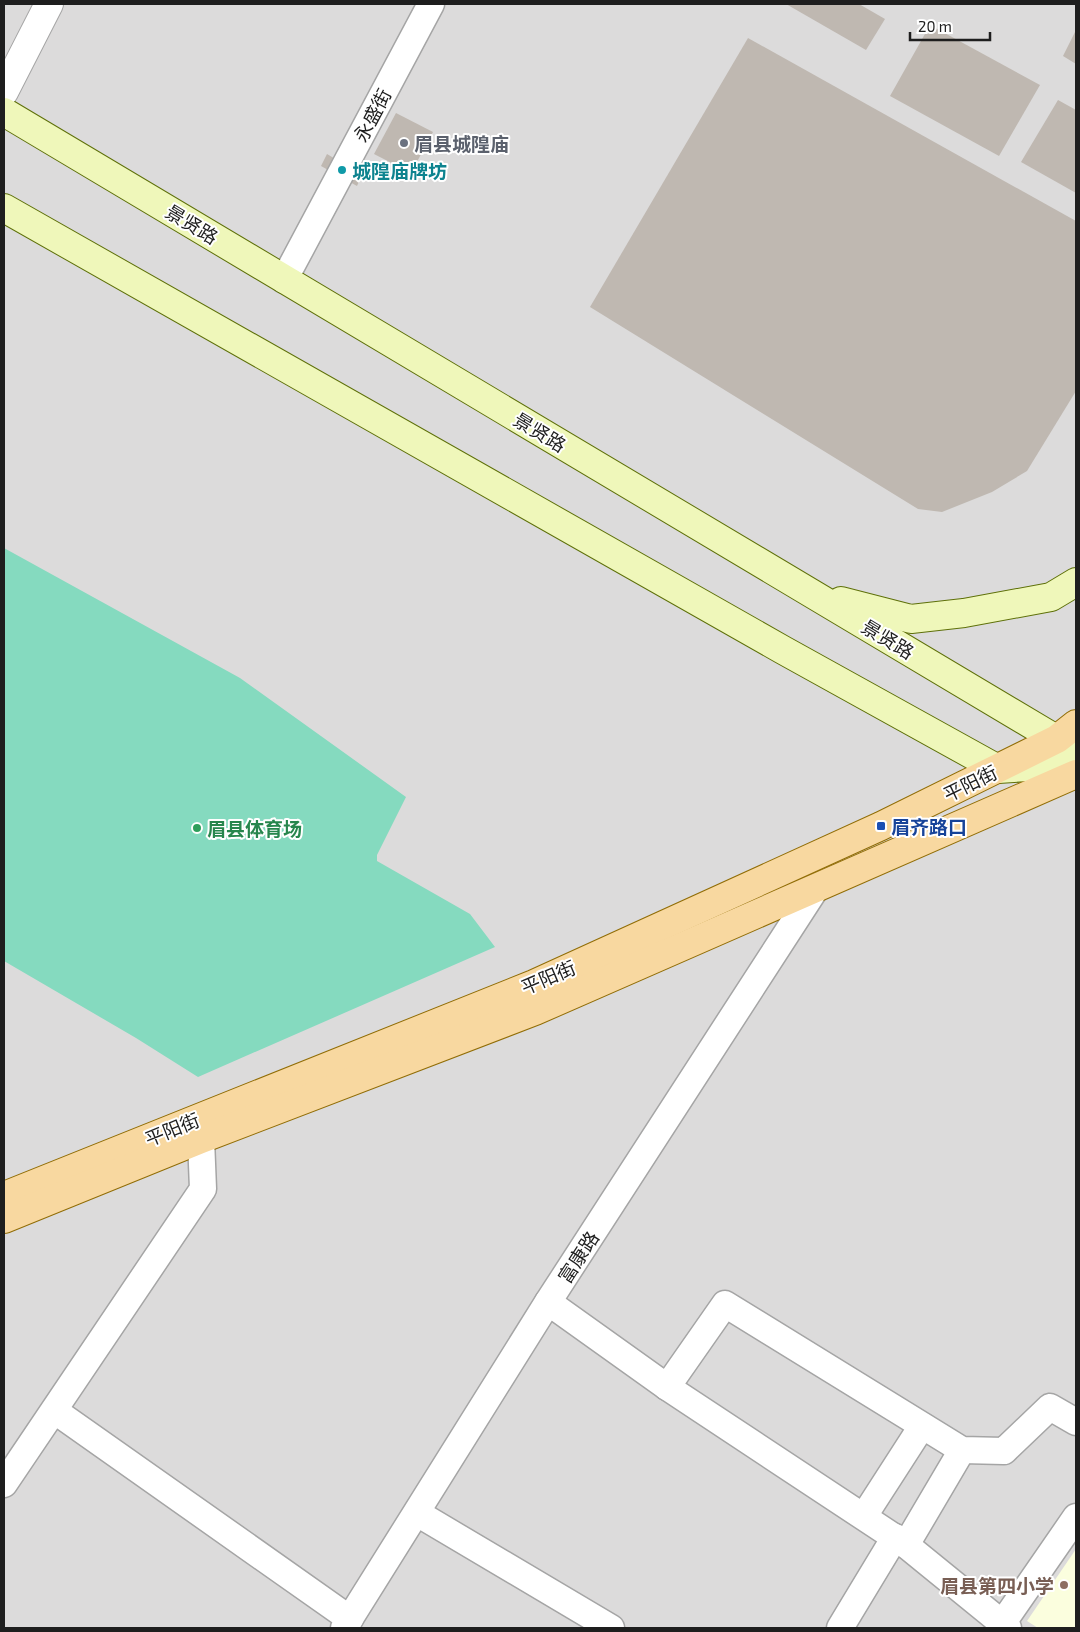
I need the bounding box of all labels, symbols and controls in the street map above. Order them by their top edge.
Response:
scale bar [910,10,990,42]
text: 20 m [918,17,952,35]
street label: 永盛街 [348,84,396,146]
place label: 眉县城隍庙 [414,132,509,155]
marker: 眉县城隍庙 [398,137,410,149]
place label: 城隍庙牌坊 [352,159,447,182]
marker: 城隍庙牌坊 [336,164,348,176]
street label: 景贤路 [162,199,222,249]
street label: 景贤路 [510,407,570,457]
street label: 景贤路 [858,614,918,664]
street label: 平阳街 [939,760,1001,806]
place label: 眉齐路口 [891,815,967,838]
place label: 眉县体育场 [207,817,302,840]
marker: 眉齐路口 [875,820,887,832]
marker: 眉县体育场 [191,822,203,834]
street label: 平阳街 [517,955,579,999]
street label: 平阳街 [141,1108,203,1150]
street label: 富康路 [553,1227,603,1287]
place label: 眉县第四小学 [940,1574,1054,1597]
marker: 眉县第四小学 [1058,1579,1070,1591]

